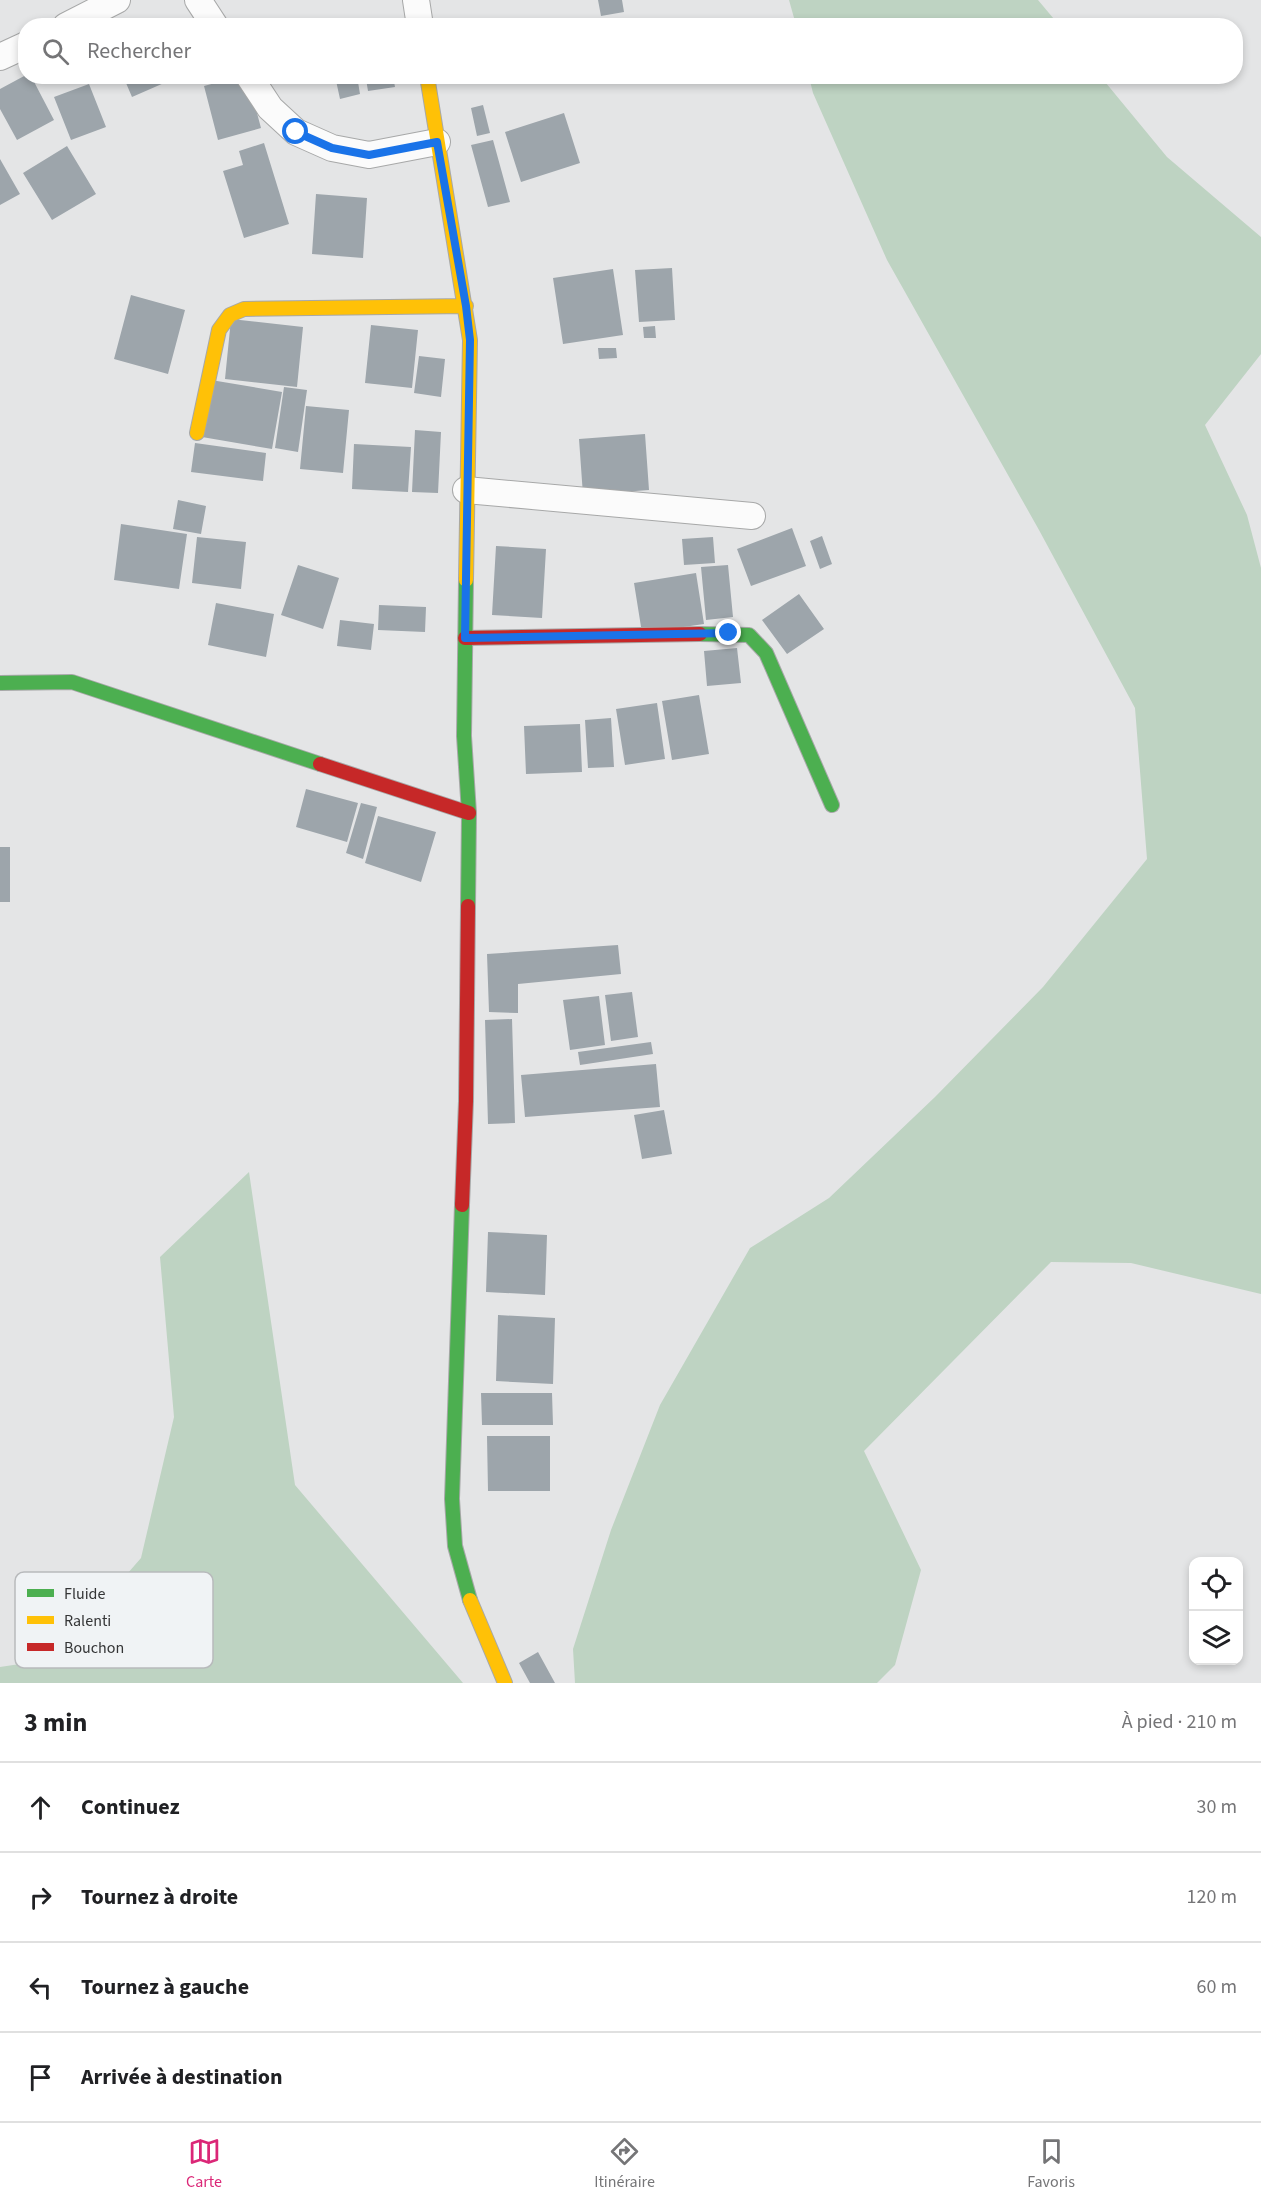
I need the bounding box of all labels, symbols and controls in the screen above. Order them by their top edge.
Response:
search box [18,18,1243,84]
icon: search [39,35,72,68]
text: Rechercher [87,35,191,67]
route start [282,118,308,144]
route end [715,619,741,645]
map controls [1189,1557,1243,1665]
button: locate [1189,1557,1243,1611]
legend [15,1572,213,1668]
text: Fluide [64,1583,106,1605]
text: Ralenti [64,1610,111,1632]
button: layers [1189,1611,1243,1665]
text: Bouchon [64,1637,124,1659]
text: 3 min [24,1704,87,1741]
text: À pied · 210 m [1122,1708,1237,1736]
icon: ahead [24,1791,57,1824]
text: Continuez [81,1791,180,1823]
text: 30 m [1197,1793,1237,1821]
icon: right [24,1881,57,1914]
text: Tournez à droite [81,1881,238,1913]
text: 120 m [1187,1883,1237,1911]
icon: left [24,1971,57,2004]
text: Tournez à gauche [81,1971,249,2003]
text: 60 m [1197,1973,1237,2001]
icon: arrive [24,2061,57,2094]
text: Arrivée à destination [81,2061,283,2093]
tab: Carte [186,2135,222,2193]
tab: Itinéraire [594,2135,655,2193]
tab: Favoris [1027,2135,1075,2193]

